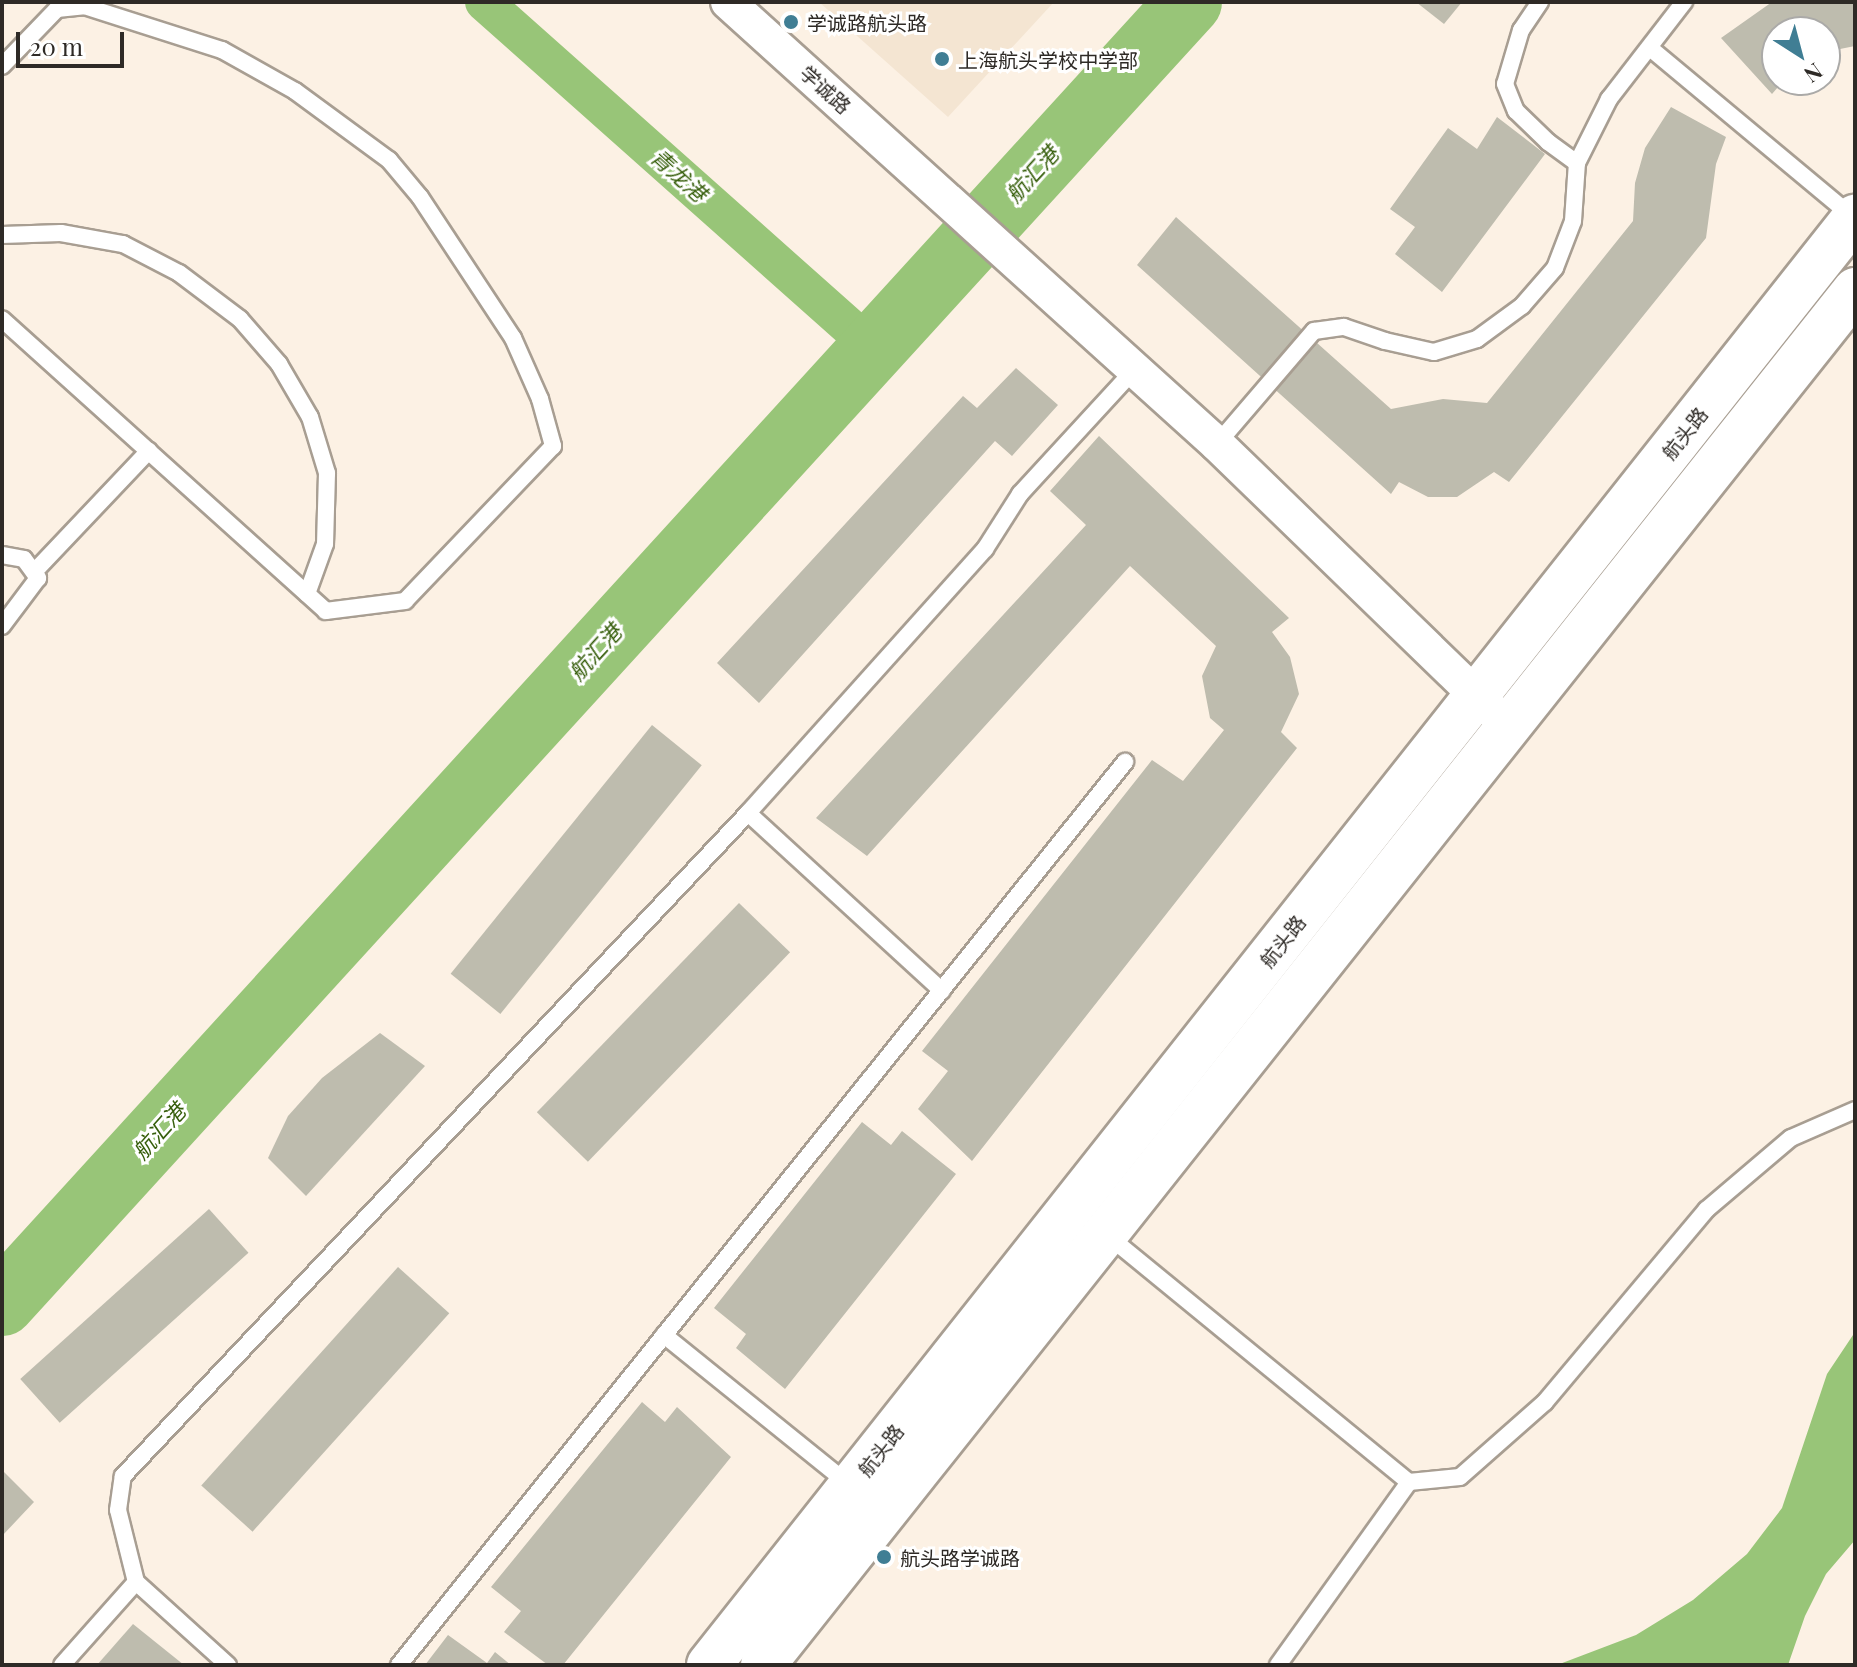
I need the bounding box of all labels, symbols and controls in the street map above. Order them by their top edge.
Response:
place label: 学诚路航头路 [807,10,927,34]
marker: 学诚路航头路 [782,13,800,31]
scale bar [20,16,128,66]
north arrow [1761,16,1841,96]
text: 20 m [30,30,83,62]
place label: 上海航头学校中学部 [958,47,1138,71]
marker: 上海航头学校中学部 [933,50,951,68]
text: N [1799,57,1829,91]
street label: 学诚路 [796,60,856,118]
water label: 航汇港 [1000,141,1064,207]
water label: 青龙港 [646,143,712,207]
street label: 航头路 [1656,402,1712,464]
water label: 航汇港 [563,619,627,685]
street label: 航头路 [1254,910,1310,972]
water label: 航汇港 [127,1098,191,1164]
street label: 航头路 [852,1419,908,1481]
place label: 航头路学诚路 [900,1545,1020,1569]
marker: 航头路学诚路 [875,1548,893,1566]

